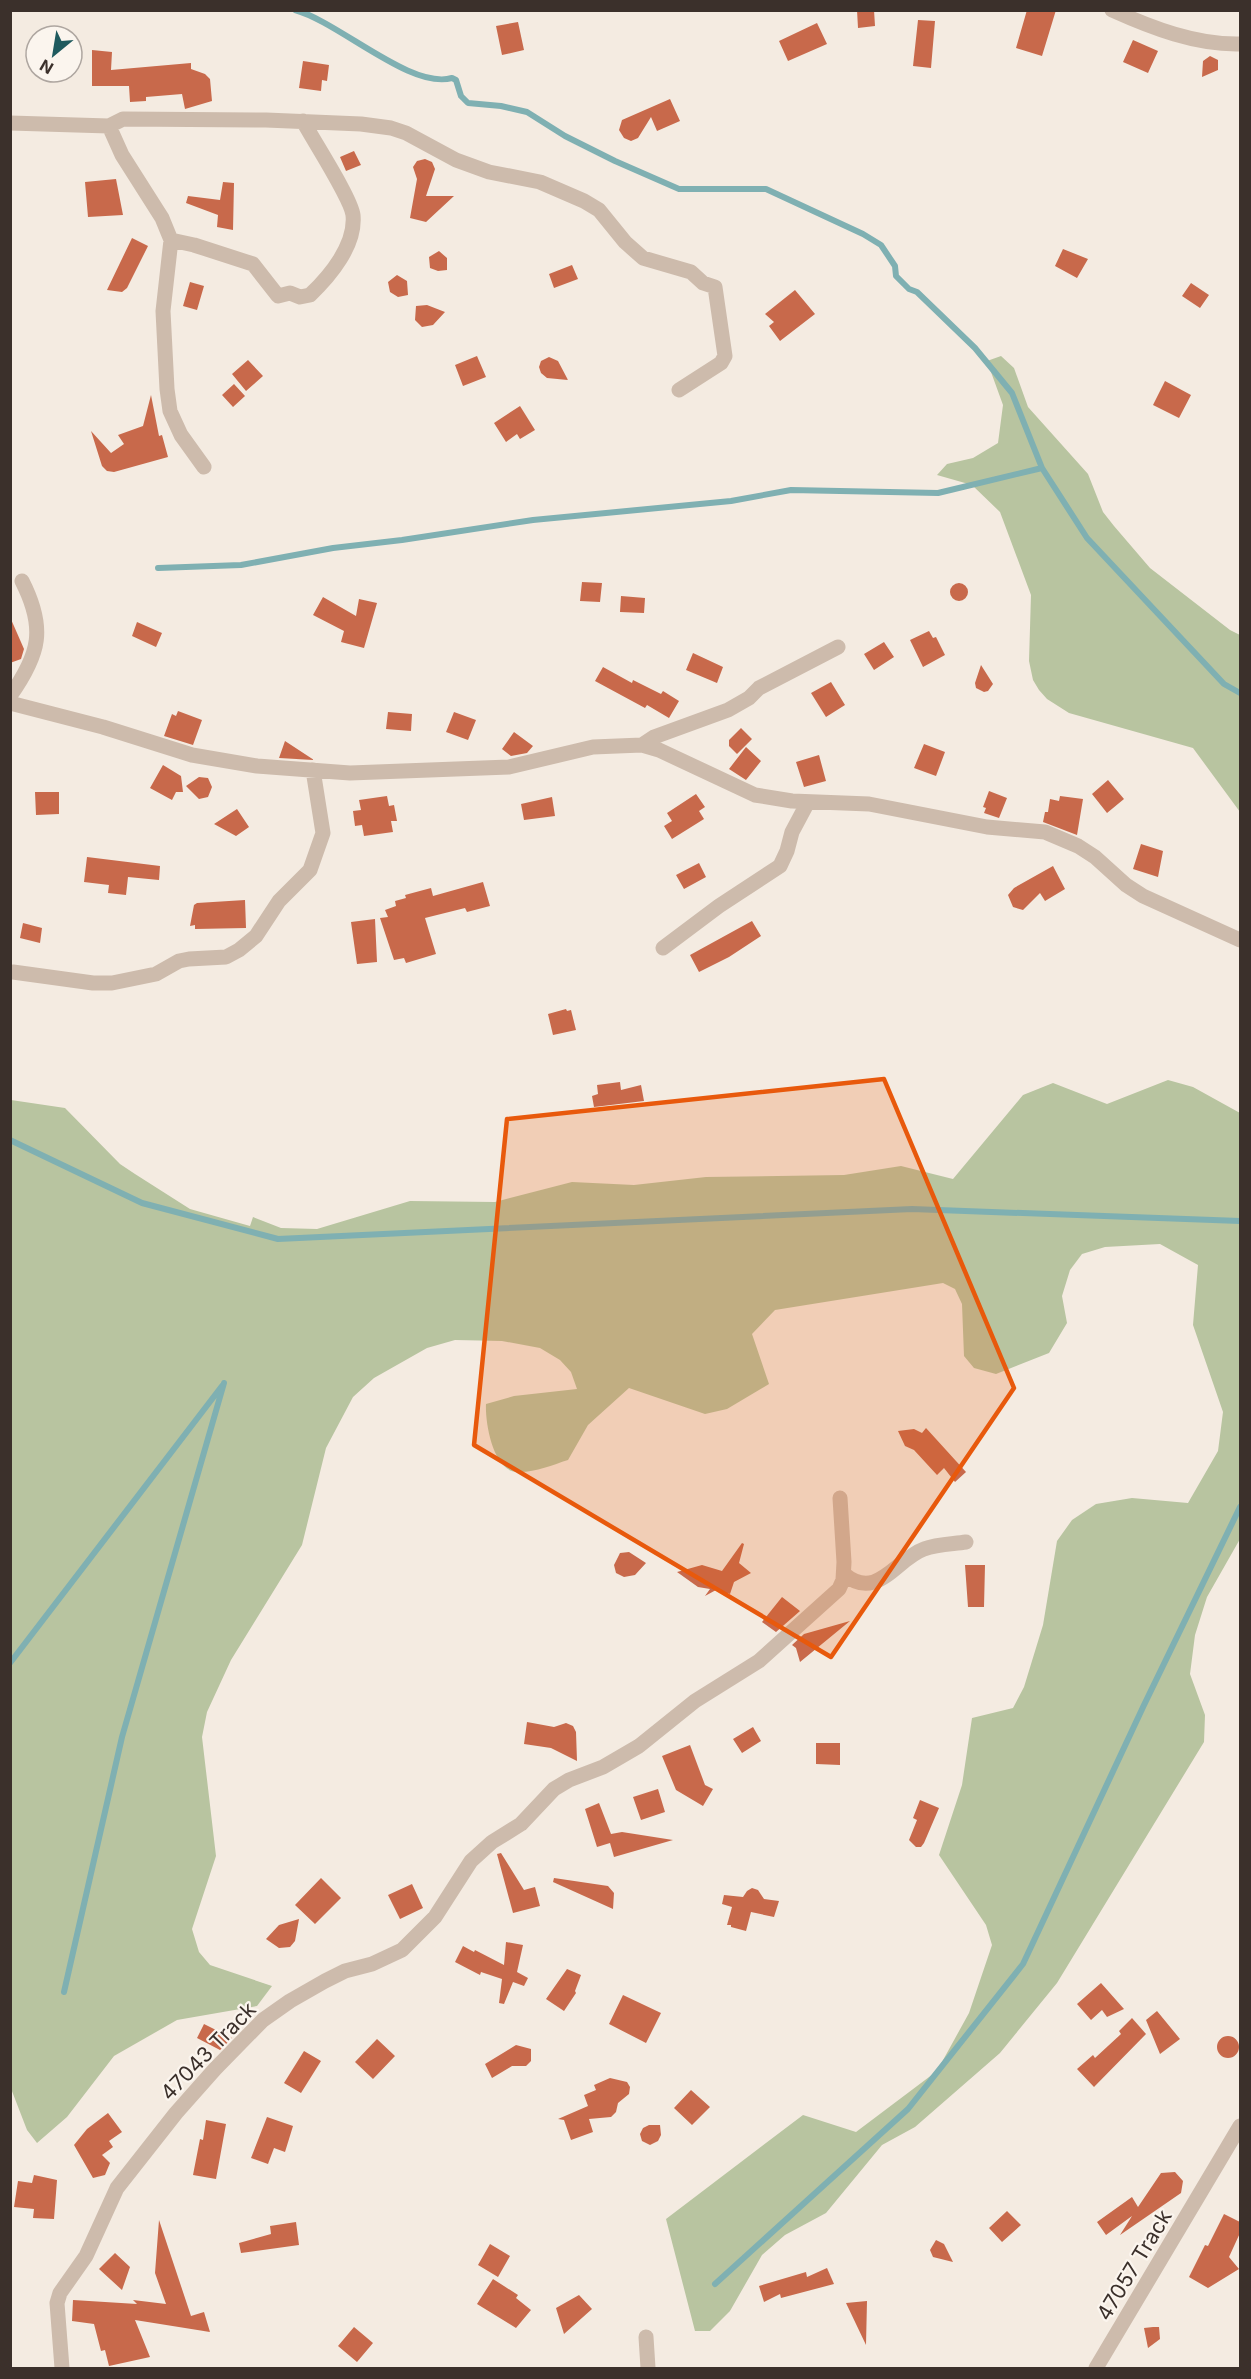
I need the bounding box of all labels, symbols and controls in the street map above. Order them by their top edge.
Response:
north arrow [24,24,84,84]
text: N [36,55,57,79]
street label: 47043 Track [155,1997,261,2105]
street label: 47057 Track [1091,2205,1177,2325]

